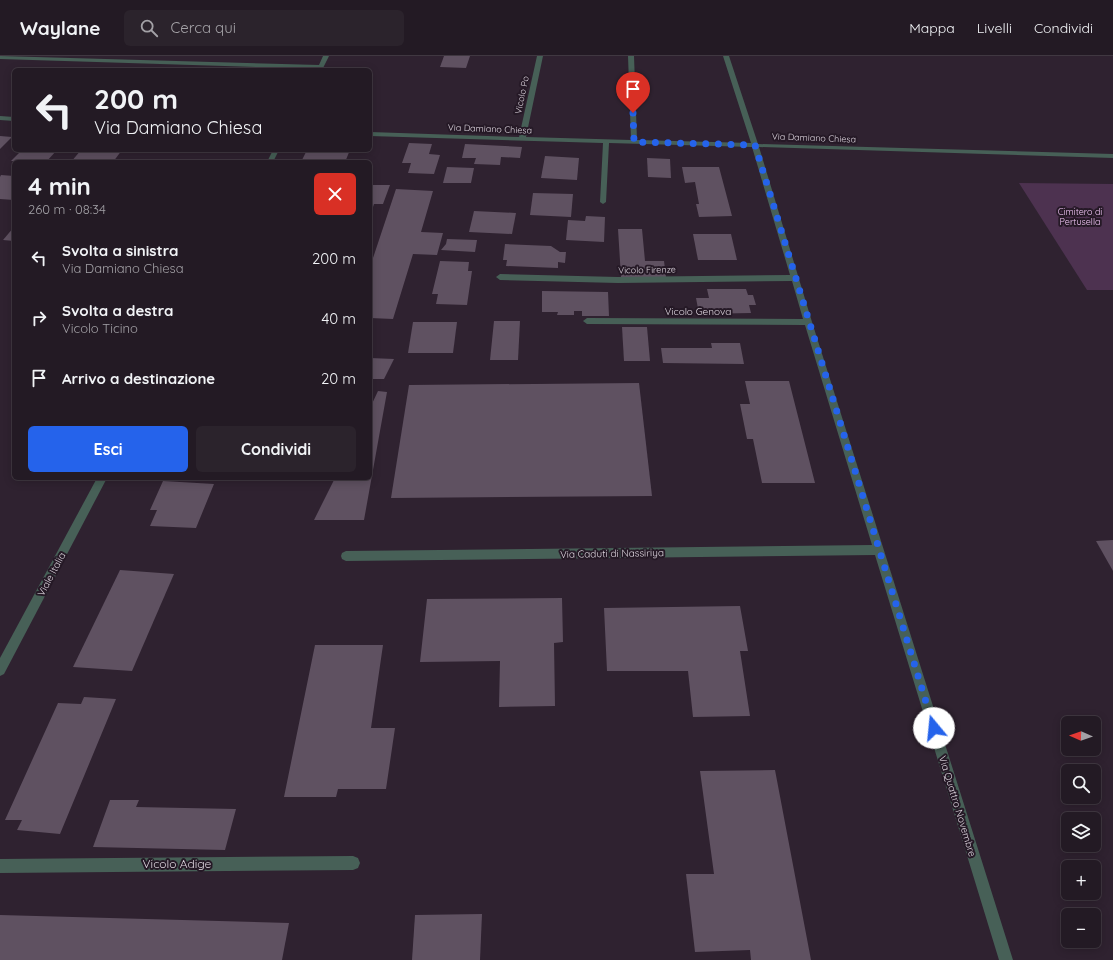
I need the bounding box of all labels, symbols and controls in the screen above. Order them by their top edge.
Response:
search box [124,10,404,46]
text: Waylane [20,16,100,40]
icon: search [138,17,160,39]
text: Cerca qui [170,18,236,37]
text: Mappa [909,19,955,37]
text: Livelli [977,19,1012,37]
text: Condividi [1034,19,1093,37]
pin [616,72,650,113]
street label: Vicolo Po [512,75,531,115]
icon: arrive [622,78,644,100]
text: 200 m [94,81,178,116]
icon: left [28,84,80,136]
text: Via Damiano Chiesa [94,116,262,139]
street label: Via Damiano Chiesa [448,122,532,135]
street label: Via Damiano Chiesa [772,131,856,144]
text: 4 min [28,171,91,201]
button: close [314,173,356,215]
text: 260 m · 08:34 [28,201,106,217]
park label: Cimitero di Pertusella [1058,206,1102,227]
text: Svolta a sinistra [62,241,178,260]
icon: left [28,247,50,269]
text: 200 m [312,249,356,268]
text: Via Damiano Chiesa [62,260,184,276]
street label: Vicolo Firenze [618,263,676,276]
text: Svolta a destra [62,301,173,320]
street label: Vicolo Genova [665,305,731,318]
icon: right [28,307,50,329]
text: 40 m [321,309,356,328]
text: Vicolo Ticino [62,320,138,336]
icon: arrive [28,367,50,389]
text: Arrivo a destinazione [62,369,215,388]
text: 20 m [321,369,356,388]
button: Esci [28,426,188,472]
button: Condividi [196,426,356,472]
street label: Via Caduti di Nassiriya [560,546,664,561]
street label: Viale Italia [34,550,68,598]
position arrow [913,707,955,749]
north arrow [1061,716,1101,756]
map controls [1061,716,1101,948]
street label: Via Quattro Novembre [936,754,979,859]
button: search [1061,764,1101,804]
button: layers [1061,812,1101,852]
street label: Vicolo Adige [143,856,212,871]
button: + [1061,860,1101,900]
button: − [1061,908,1101,948]

